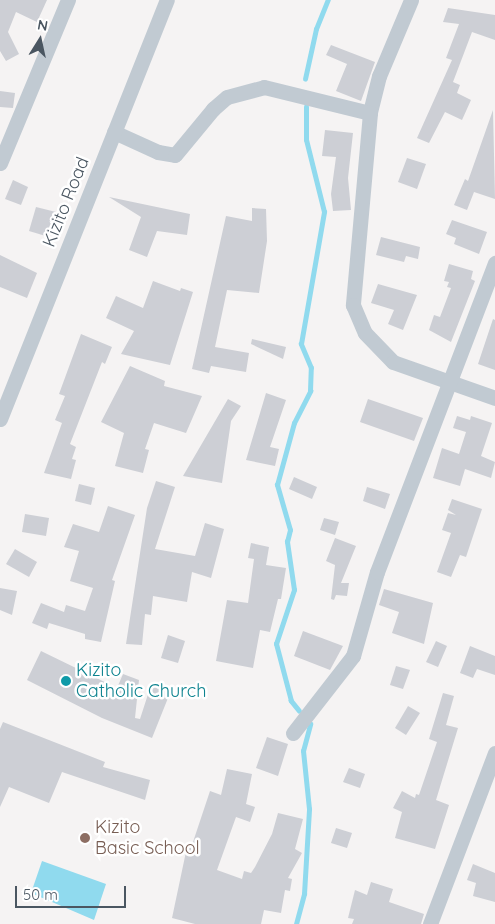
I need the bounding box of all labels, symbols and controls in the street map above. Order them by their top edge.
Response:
north arrow [15,15,65,65]
text: N [36,15,49,35]
street label: Kizito Road [38,154,94,250]
place label: Kizito Catholic Church [76,660,206,702]
marker: Kizito Catholic Church [60,675,72,687]
place label: Kizito Basic School [95,817,200,860]
marker: Kizito Basic School [79,832,91,844]
scale bar [18,876,129,908]
text: 50 m [23,885,58,904]

